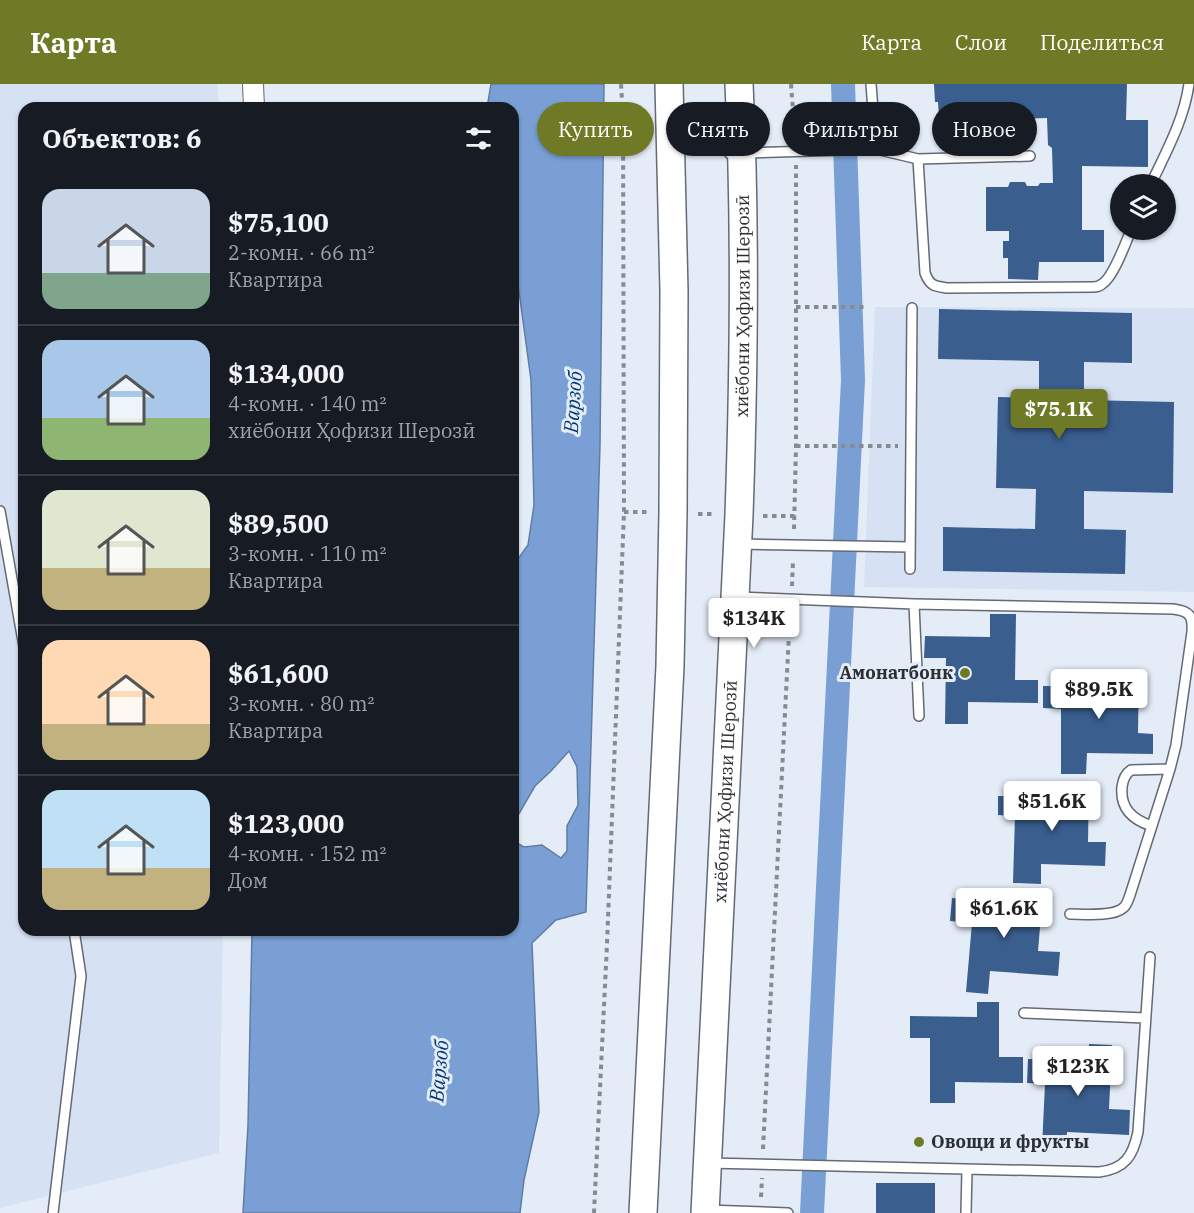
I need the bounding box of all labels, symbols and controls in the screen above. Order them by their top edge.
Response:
text: Карта [30,24,117,61]
text: Карта [861,28,922,56]
text: Слои [955,28,1007,56]
text: Поделиться [1040,28,1164,56]
chip: Купить [537,102,654,156]
chip: Снять [666,102,770,156]
chip: Фильтры [782,102,920,156]
chip: Новое [932,102,1037,156]
text: Объектов: 6 [42,121,202,155]
icon: filters [462,122,495,155]
map controls [1110,174,1176,240]
button: layers [1110,174,1176,240]
street label: хиёбони Ҳофизи Шерозӣ [730,194,755,418]
text: $75,100 [228,205,329,239]
icon: home [90,213,162,285]
text: 2-комн. · 66 m² [228,239,375,266]
text: Квартира [228,266,323,293]
text: $134,000 [228,356,344,390]
icon: home [90,364,162,436]
water label: Варзоб [557,368,588,435]
pin: $75.1K [1010,389,1108,440]
text: 4-комн. · 140 m² [228,390,387,417]
text: $75.1K [1025,395,1093,422]
text: хиёбони Ҳофизи Шерозӣ [228,417,476,444]
text: $89,500 [228,506,329,540]
icon: home [90,514,162,586]
text: 3-комн. · 110 m² [228,540,387,567]
text: Квартира [228,567,323,594]
pin: $134K [712,598,796,649]
text: $134K [722,604,786,631]
text: $61,600 [228,656,329,690]
place label: Амонатбонк [839,661,953,684]
icon: home [90,664,162,736]
marker: Амонатбонк [958,666,972,680]
pin: $89.5K [1050,669,1148,720]
text: $89.5K [1065,675,1133,702]
street label: хиёбони Ҳофизи Шерозӣ [708,680,742,903]
text: 3-комн. · 80 m² [228,690,375,717]
text: Квартира [228,717,323,744]
pin: $51.6K [1003,781,1101,832]
text: $51.6K [1018,787,1086,814]
text: $123,000 [228,806,344,840]
icon: home [90,814,162,886]
text: 4-комн. · 152 m² [228,840,387,867]
text: Дом [228,867,268,894]
pin: $61.6K [955,888,1053,939]
text: $61.6K [970,894,1038,921]
water label: Варзоб [422,1037,455,1104]
pin: $123K [1036,1046,1120,1097]
text: $123K [1046,1052,1110,1079]
place label: Овощи и фрукты [931,1130,1089,1153]
marker: Овощи и фрукты [912,1135,926,1149]

